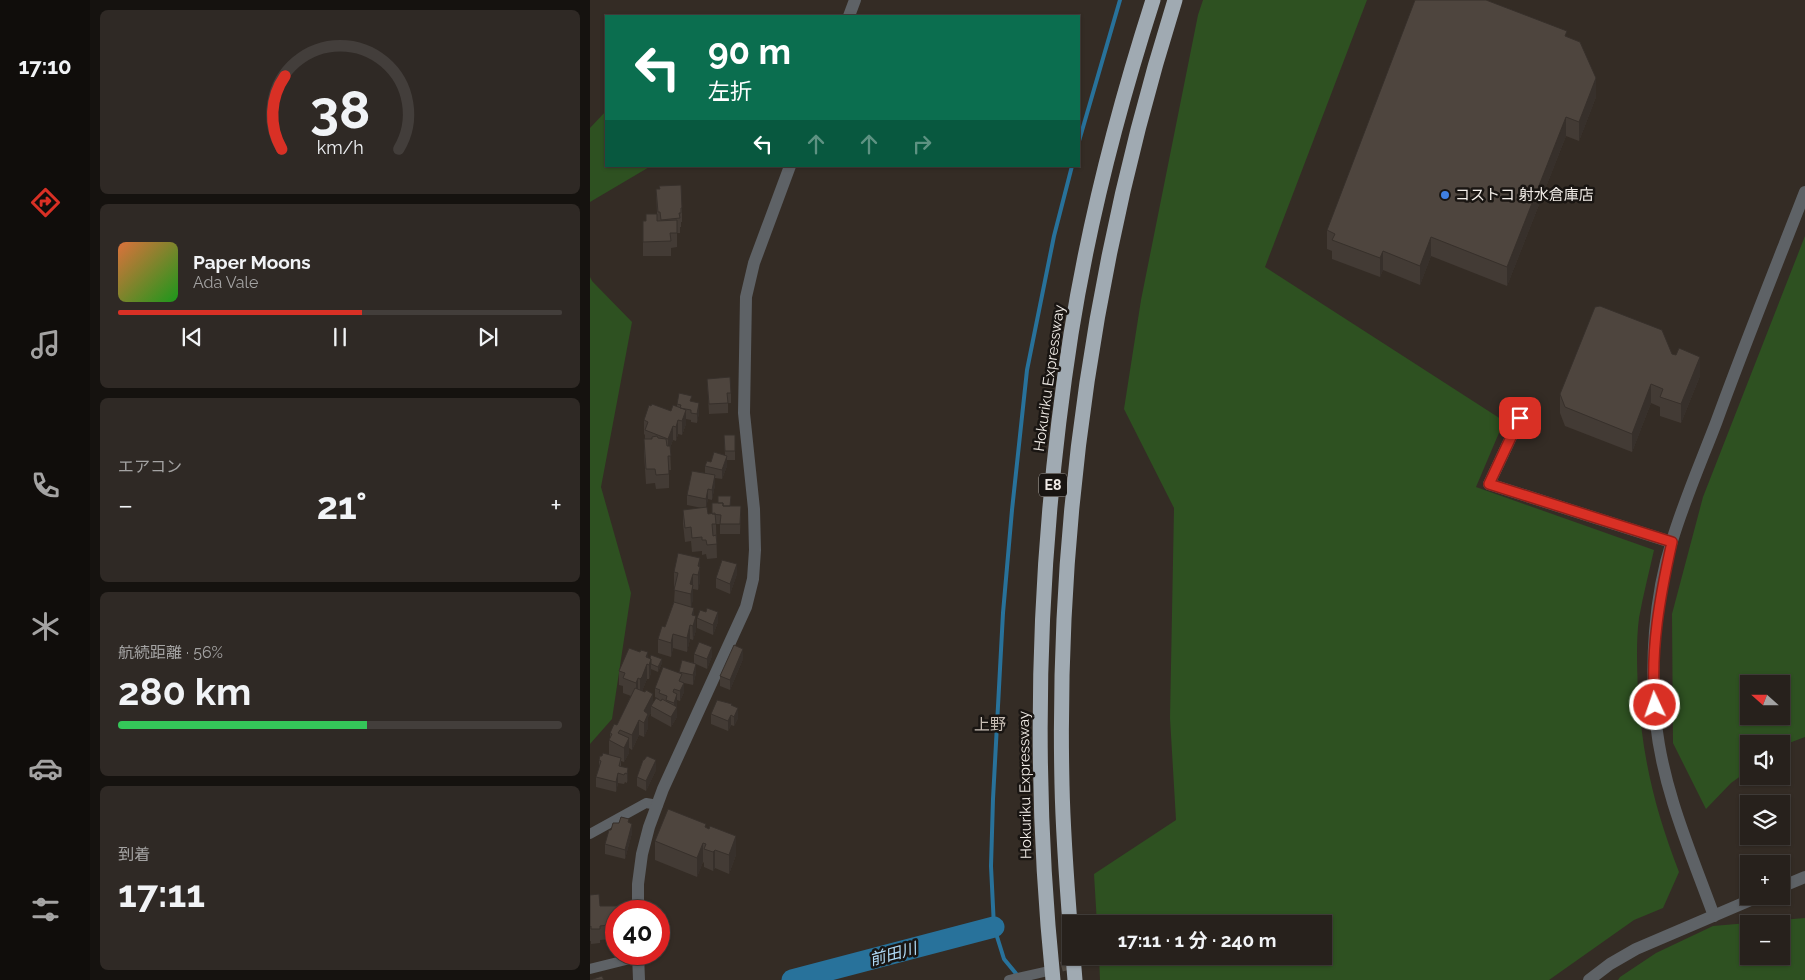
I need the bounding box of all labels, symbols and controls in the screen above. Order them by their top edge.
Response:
text: 90 m [708,31,791,72]
icon: left [625,35,690,100]
text: 17:10 [18,53,72,79]
text: 左折 [708,78,752,104]
text: 38 [310,79,370,140]
icon: left [749,130,777,158]
icon: ahead [802,130,830,158]
icon: ahead [855,130,883,158]
icon: right [908,130,936,158]
text: km/h [316,137,364,158]
icon: directions [28,185,63,220]
place label: コストコ 射水倉庫店 [1455,186,1594,204]
marker: コストコ 射水倉庫店 [1439,189,1451,201]
text: Paper Moons [193,251,311,273]
text: Ada Vale [193,273,258,292]
street label: Hokuriku Expressway [1030,303,1068,453]
icon: previous [178,323,206,351]
icon: pause [326,323,354,351]
icon: next [474,323,502,351]
icon: music [28,327,63,362]
pin [1499,397,1541,439]
icon: arrive [1506,404,1534,432]
text: エアコン [118,457,182,476]
icon: phone [28,468,63,503]
road number: E8 [1039,474,1067,496]
text: 21° [317,483,367,528]
text: − [118,489,133,522]
text: + [550,489,562,522]
icon: climate [28,609,63,644]
text: 航続距離 · 56% [118,643,223,662]
text: 280 km [118,669,251,714]
north arrow [1740,675,1790,725]
map controls [1740,675,1790,965]
position arrow [1628,678,1680,730]
street label: Hokuriku Expressway [1015,711,1035,859]
district label: 上野 [974,715,1006,734]
button: sound [1740,735,1790,785]
icon: car [28,751,63,786]
button: layers [1740,795,1790,845]
text: 到着 [118,845,150,864]
button: + [1740,855,1790,905]
text: 17:11 [118,871,205,916]
icon: filters [28,892,63,927]
speed limit sign: 40 [605,900,670,965]
button: − [1740,915,1790,965]
text: 17:11 · 1 分 · 240 m [1118,929,1276,951]
water label: 前田川 [867,938,921,969]

